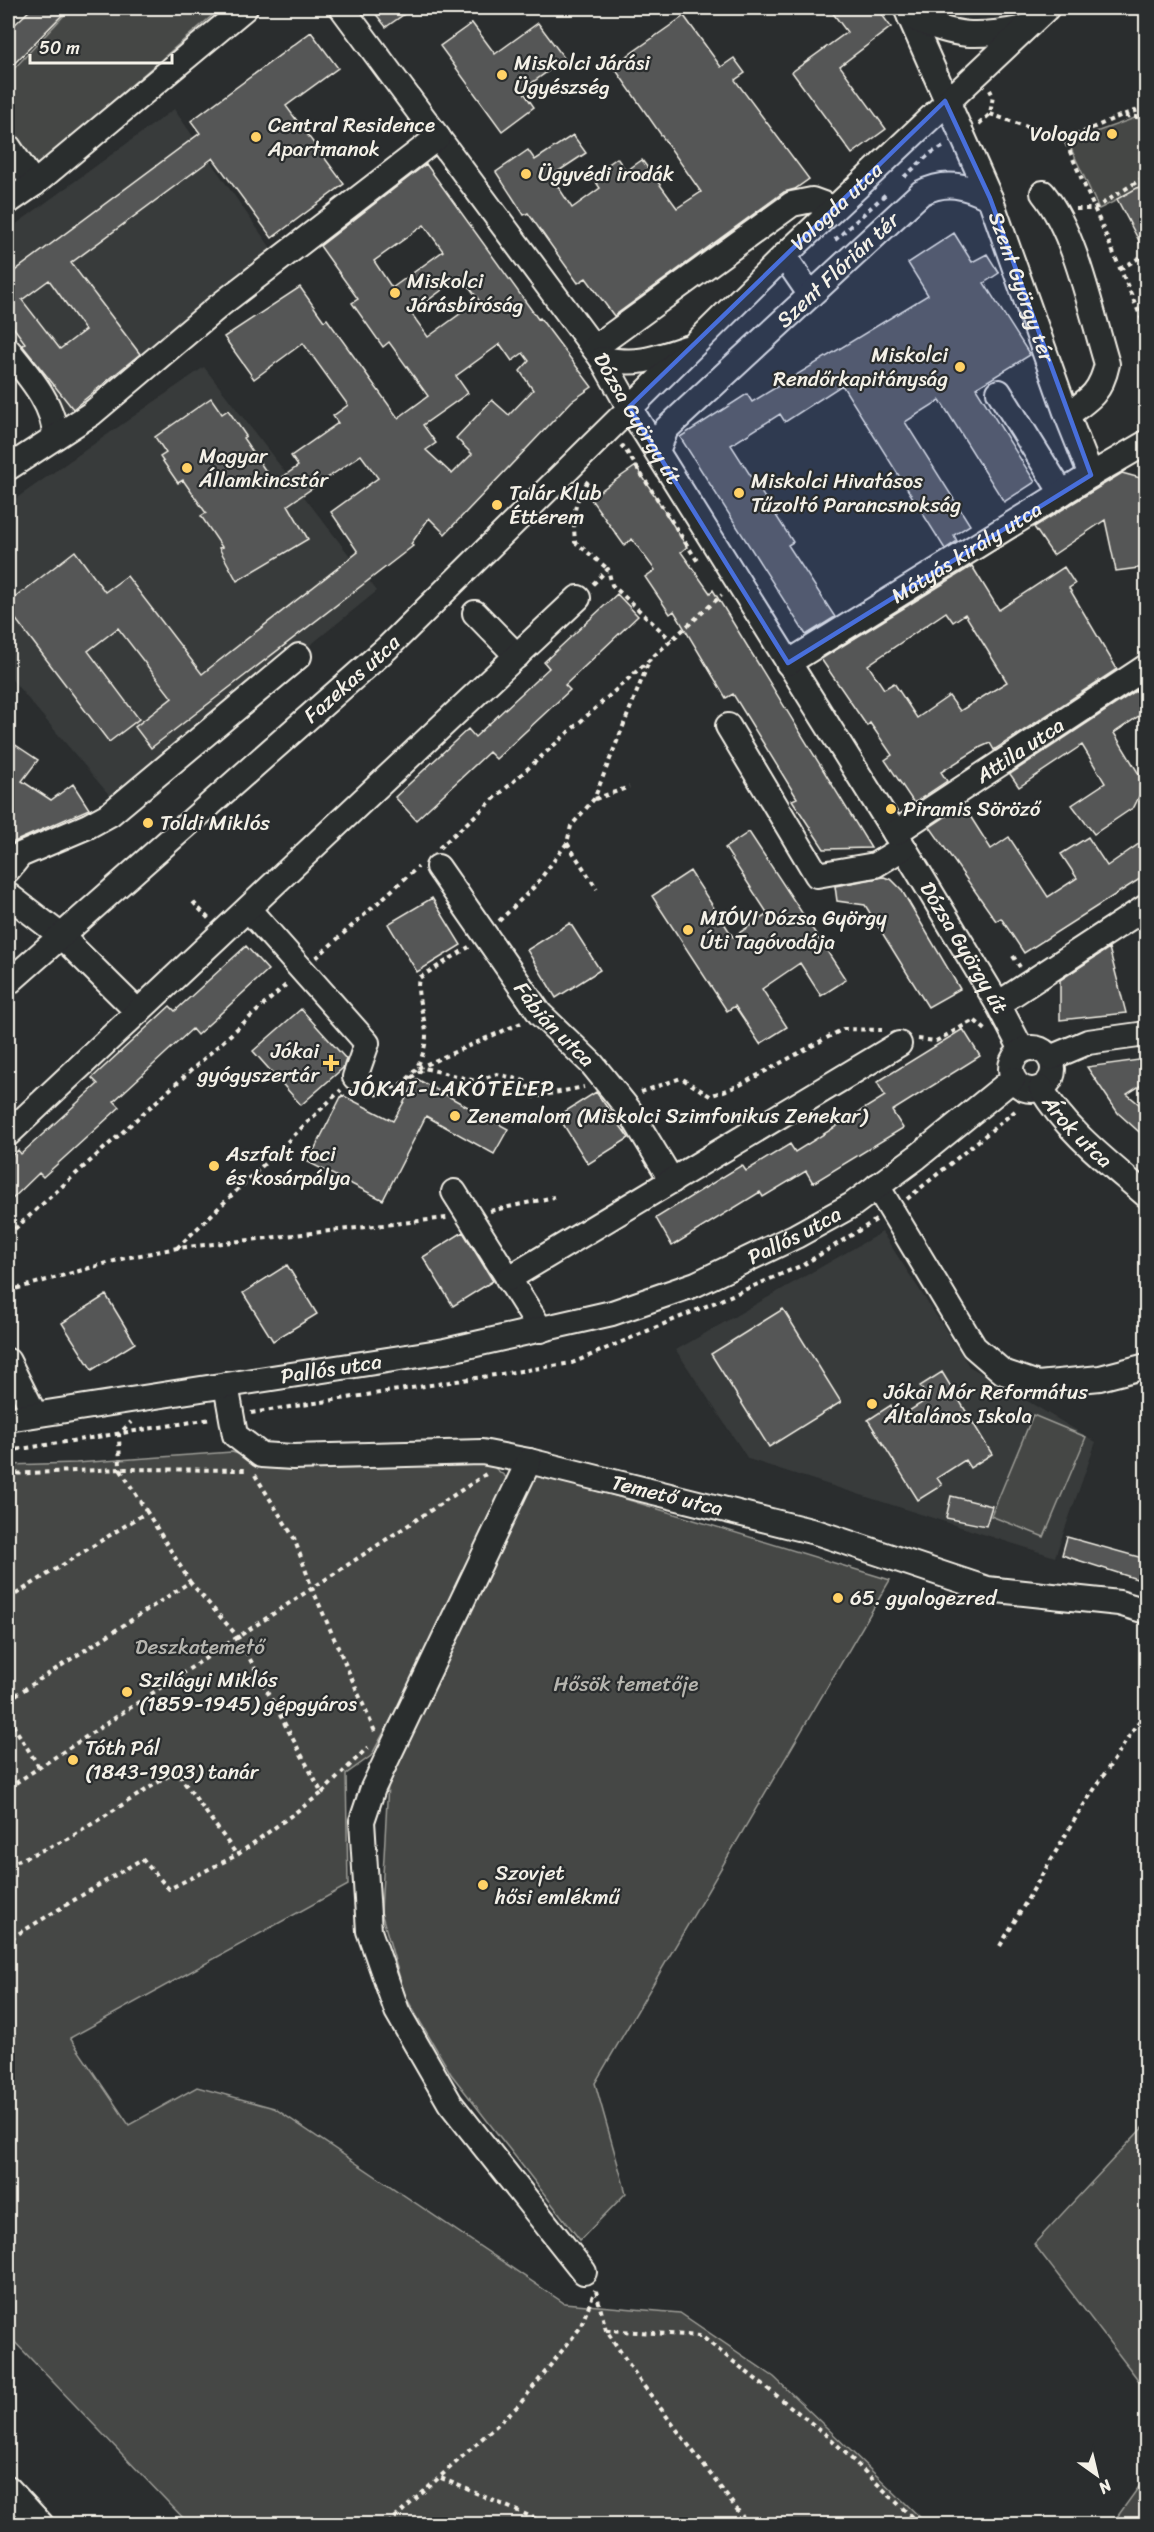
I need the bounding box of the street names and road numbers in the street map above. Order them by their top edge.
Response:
street label: Vologda utca [781,152,893,260]
street label: Szent Flórián tér [767,201,910,337]
street label: Szent György tér [977,206,1066,369]
street label: Dózsa György út [583,345,692,492]
street label: Mátyás király utca [883,490,1050,614]
street label: Fazekas utca [294,625,410,733]
street label: Attila utca [967,706,1073,794]
street label: Dózsa György út [909,874,1019,1021]
street label: Fábián utca [504,973,605,1077]
street label: Árok utca [1031,1086,1122,1178]
street label: Pallós utca [741,1195,849,1276]
street label: Pallós utca [278,1342,385,1395]
street label: Temető utca [607,1463,727,1528]

